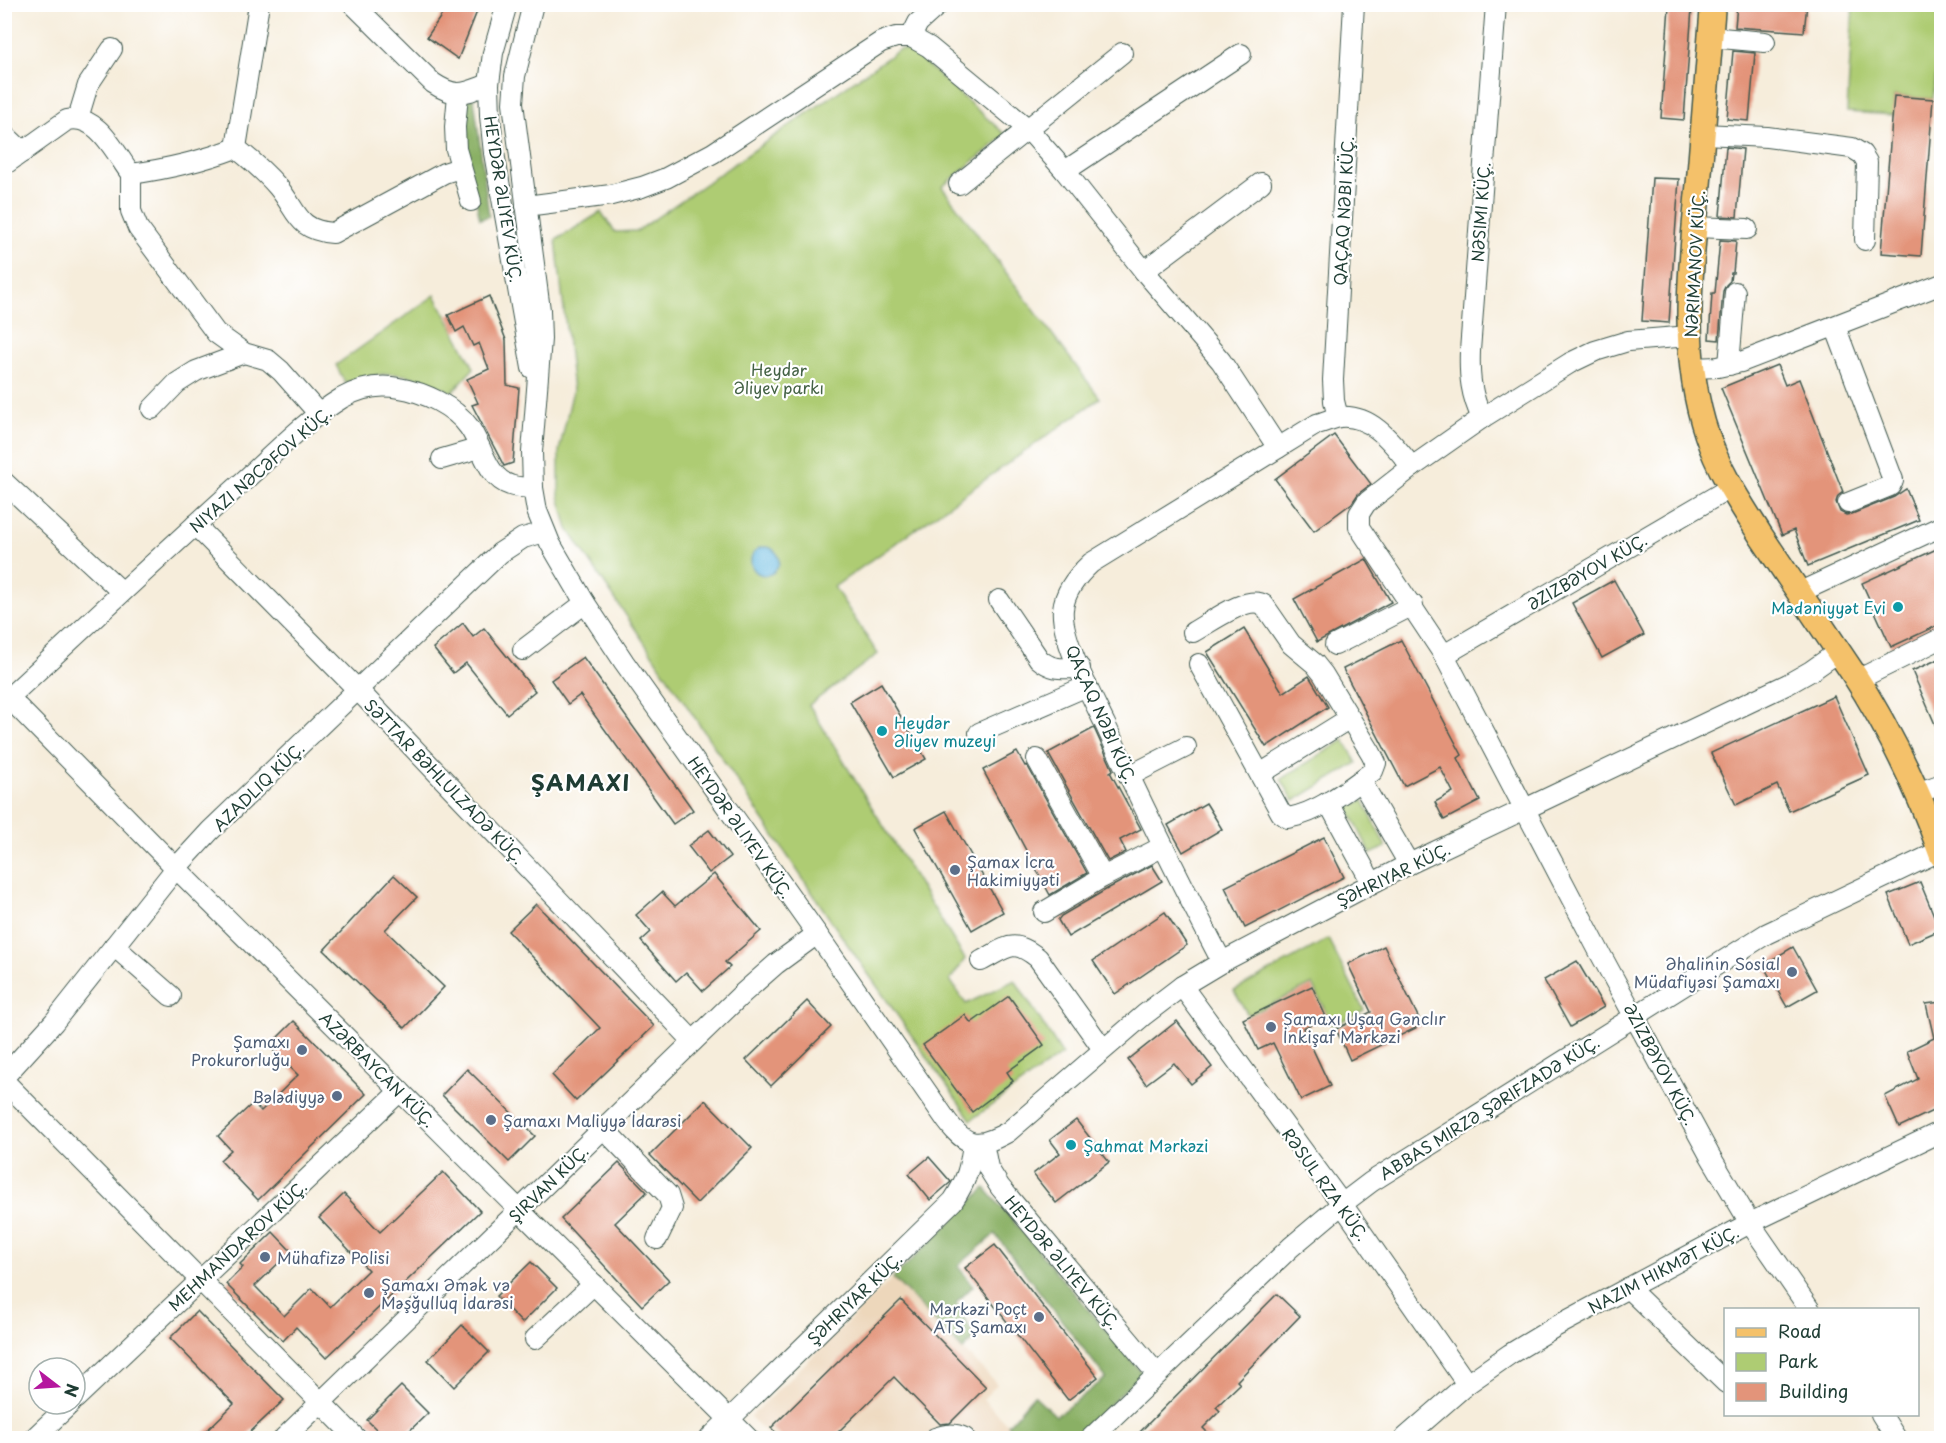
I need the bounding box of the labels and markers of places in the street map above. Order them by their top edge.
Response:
place label: Mədəniyyət Evi [1771,595,1886,619]
marker: Mədəniyyət Evi [1891,600,1905,614]
place label: Heydər Əliyev muzeyi [894,710,996,752]
marker: Heydər Əliyev muzeyi [875,724,889,738]
place label: Şamax İcra Hakimiyyəti [967,849,1060,891]
marker: Şamax İcra Hakimiyyəti [948,863,962,877]
place label: Əhalinin Sosial Müdafiyəsi Şamaxı [1634,951,1780,993]
marker: Əhalinin Sosial Müdafiyəsi Şamaxı [1785,965,1799,979]
place label: Şamaxı Uşaq Gənclır İnkişaf Mərkəzi [1283,1006,1446,1048]
marker: Şamaxı Uşaq Gənclır İnkişaf Mərkəzi [1264,1020,1278,1034]
place label: Şamaxı Prokurorluğu [191,1029,290,1071]
marker: Şamaxı Prokurorluğu [295,1043,309,1057]
place label: Bələdiyyə [252,1084,325,1108]
marker: Bələdiyyə [330,1089,344,1103]
place label: Şamaxı Maliyyə İdarəsi [503,1108,681,1132]
marker: Şamaxı Maliyyə İdarəsi [484,1113,498,1127]
place label: Şahmat Mərkəzi [1083,1133,1209,1157]
marker: Şahmat Mərkəzi [1064,1138,1078,1152]
place label: Mühafizə Polisi [277,1245,390,1269]
marker: Mühafizə Polisi [258,1250,272,1264]
place label: Şamaxı Əmək və Məşğulluq İdarəsi [381,1272,514,1314]
marker: Şamaxı Əmək və Məşğulluq İdarəsi [362,1286,376,1300]
place label: Mərkəzi Poçt ATS Şamaxı [929,1296,1027,1338]
marker: Mərkəzi Poçt ATS Şamaxı [1032,1310,1046,1324]

